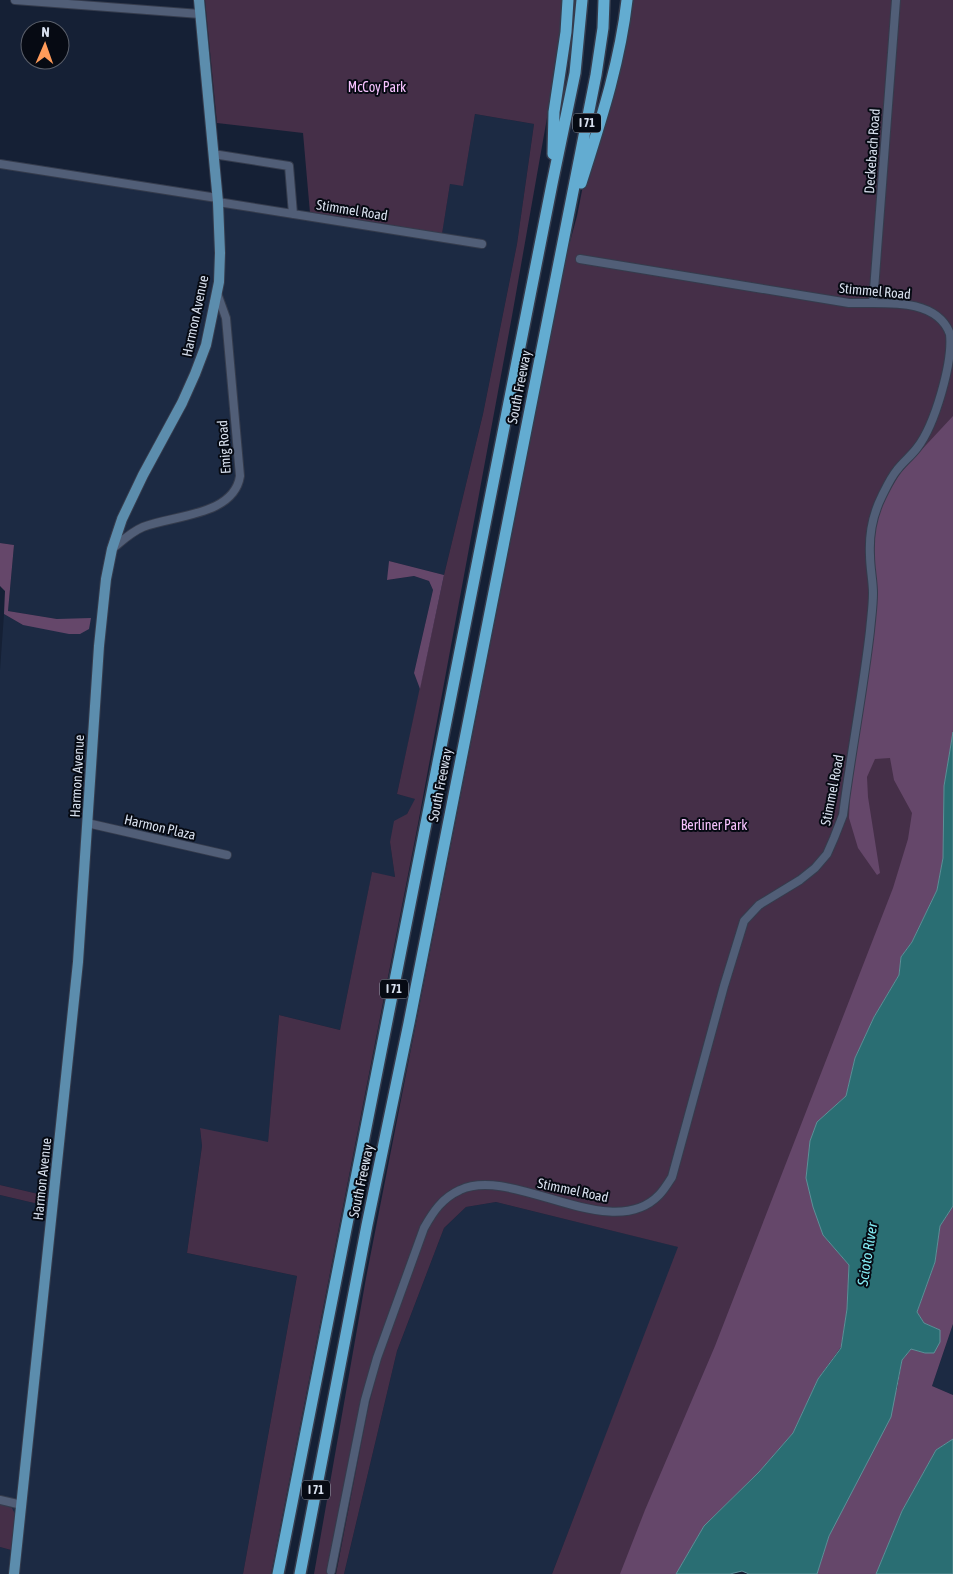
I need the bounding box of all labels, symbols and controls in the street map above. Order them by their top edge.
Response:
north arrow [20,20,70,70]
text: N [41,24,50,40]
park label: McCoy Park [348,79,406,95]
street label: Deckebach Road [861,108,883,194]
road number: I 71 [573,114,601,132]
street label: Stimmel Road [315,196,389,224]
street label: Harmon Avenue [179,274,211,358]
street label: Stimmel Road [838,280,912,302]
street label: South Freeway [504,349,534,425]
street label: Emig Road [214,420,234,474]
street label: Harmon Avenue [67,734,87,818]
street label: South Freeway [425,747,455,823]
street label: Stimmel Road [817,753,847,827]
street label: Harmon Plaza [123,811,197,843]
park label: Berliner Park [681,817,747,833]
road number: I 71 [380,980,408,999]
street label: Harmon Avenue [30,1137,54,1221]
street label: South Freeway [345,1143,377,1219]
street label: Stimmel Road [536,1175,610,1205]
water label: Scioto River [853,1221,880,1288]
road number: I 71 [302,1480,330,1500]

